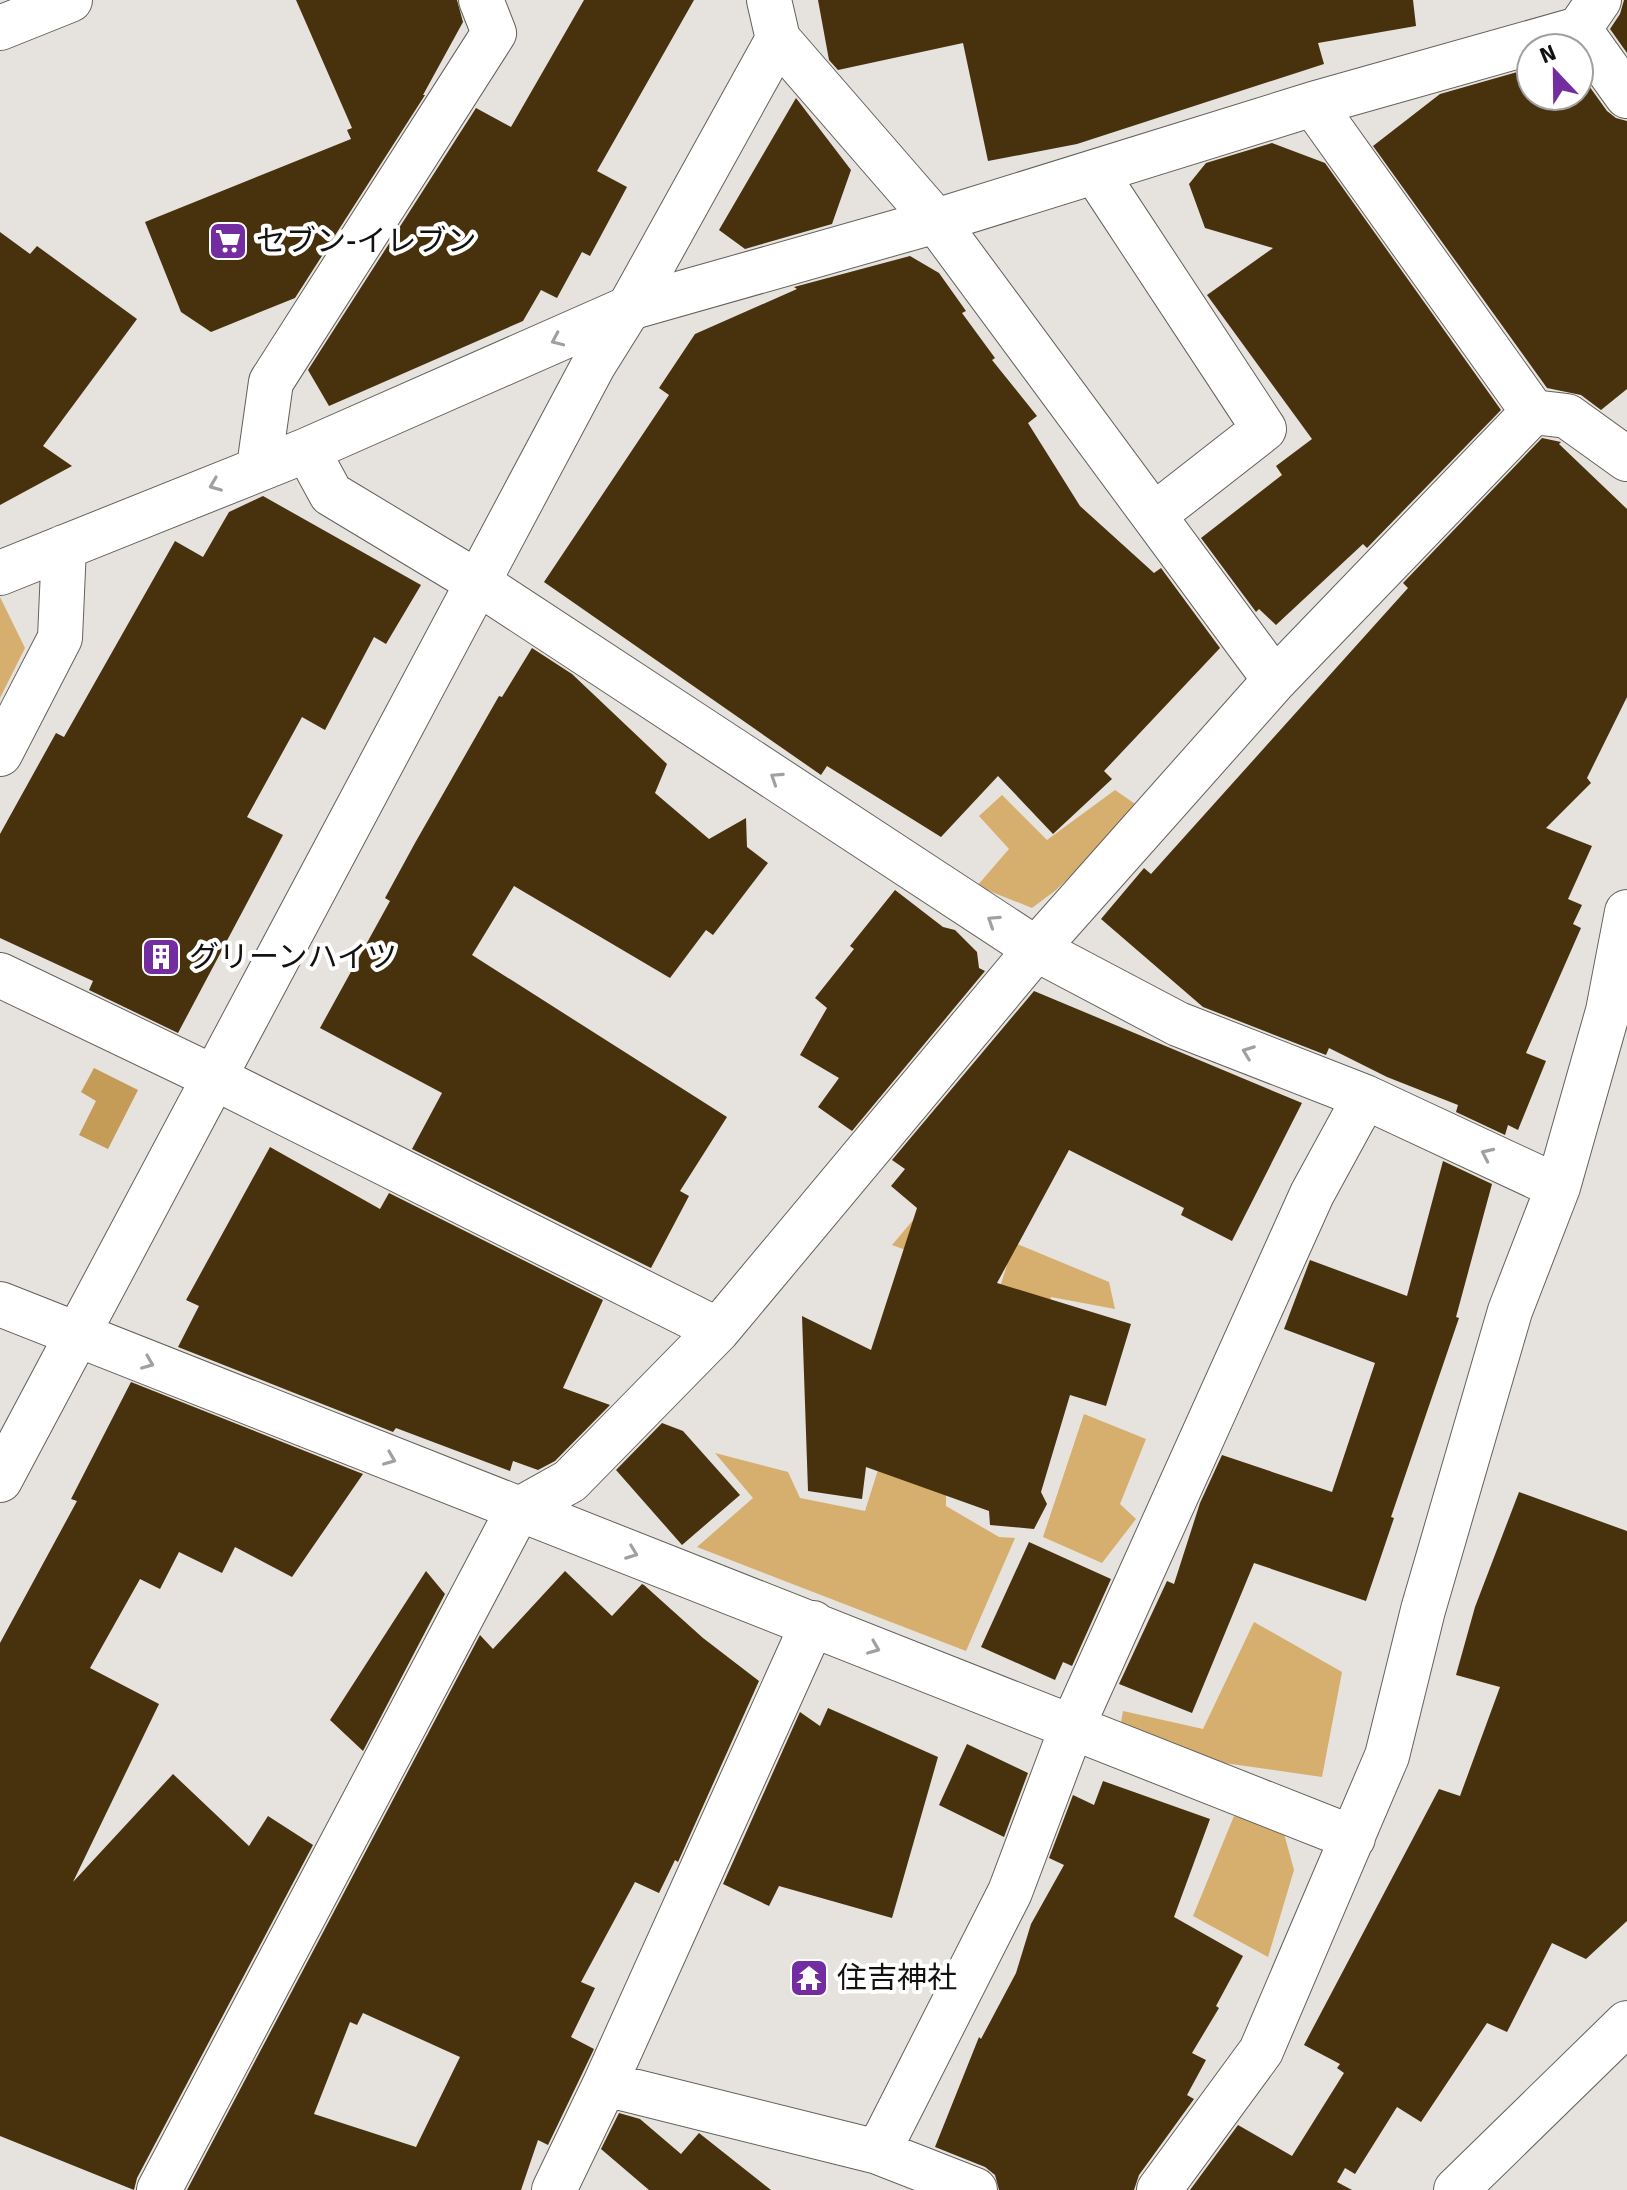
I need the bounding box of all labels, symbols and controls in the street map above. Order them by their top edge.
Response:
north arrow [1515,32,1595,112]
text: N [1536,39,1560,69]
supermarket icon: セブン-イレブン [207,220,249,262]
place label: セブン-イレブン [256,223,477,260]
one-way arrow [551,330,566,346]
one-way arrow [209,476,223,492]
one-way arrow [770,772,784,787]
one-way arrow [987,915,1002,930]
building icon: グリーンハイツ [140,936,182,978]
place label: グリーンハイツ [189,939,397,976]
one-way arrow [1242,1045,1256,1062]
one-way arrow [1481,1148,1496,1164]
one-way arrow [140,1353,154,1370]
one-way arrow [382,1449,396,1466]
one-way arrow [624,1544,638,1560]
one-way arrow [867,1638,881,1655]
temple icon: 住吉神社 [788,1957,830,1999]
place label: 住吉神社 [837,1960,957,1997]

